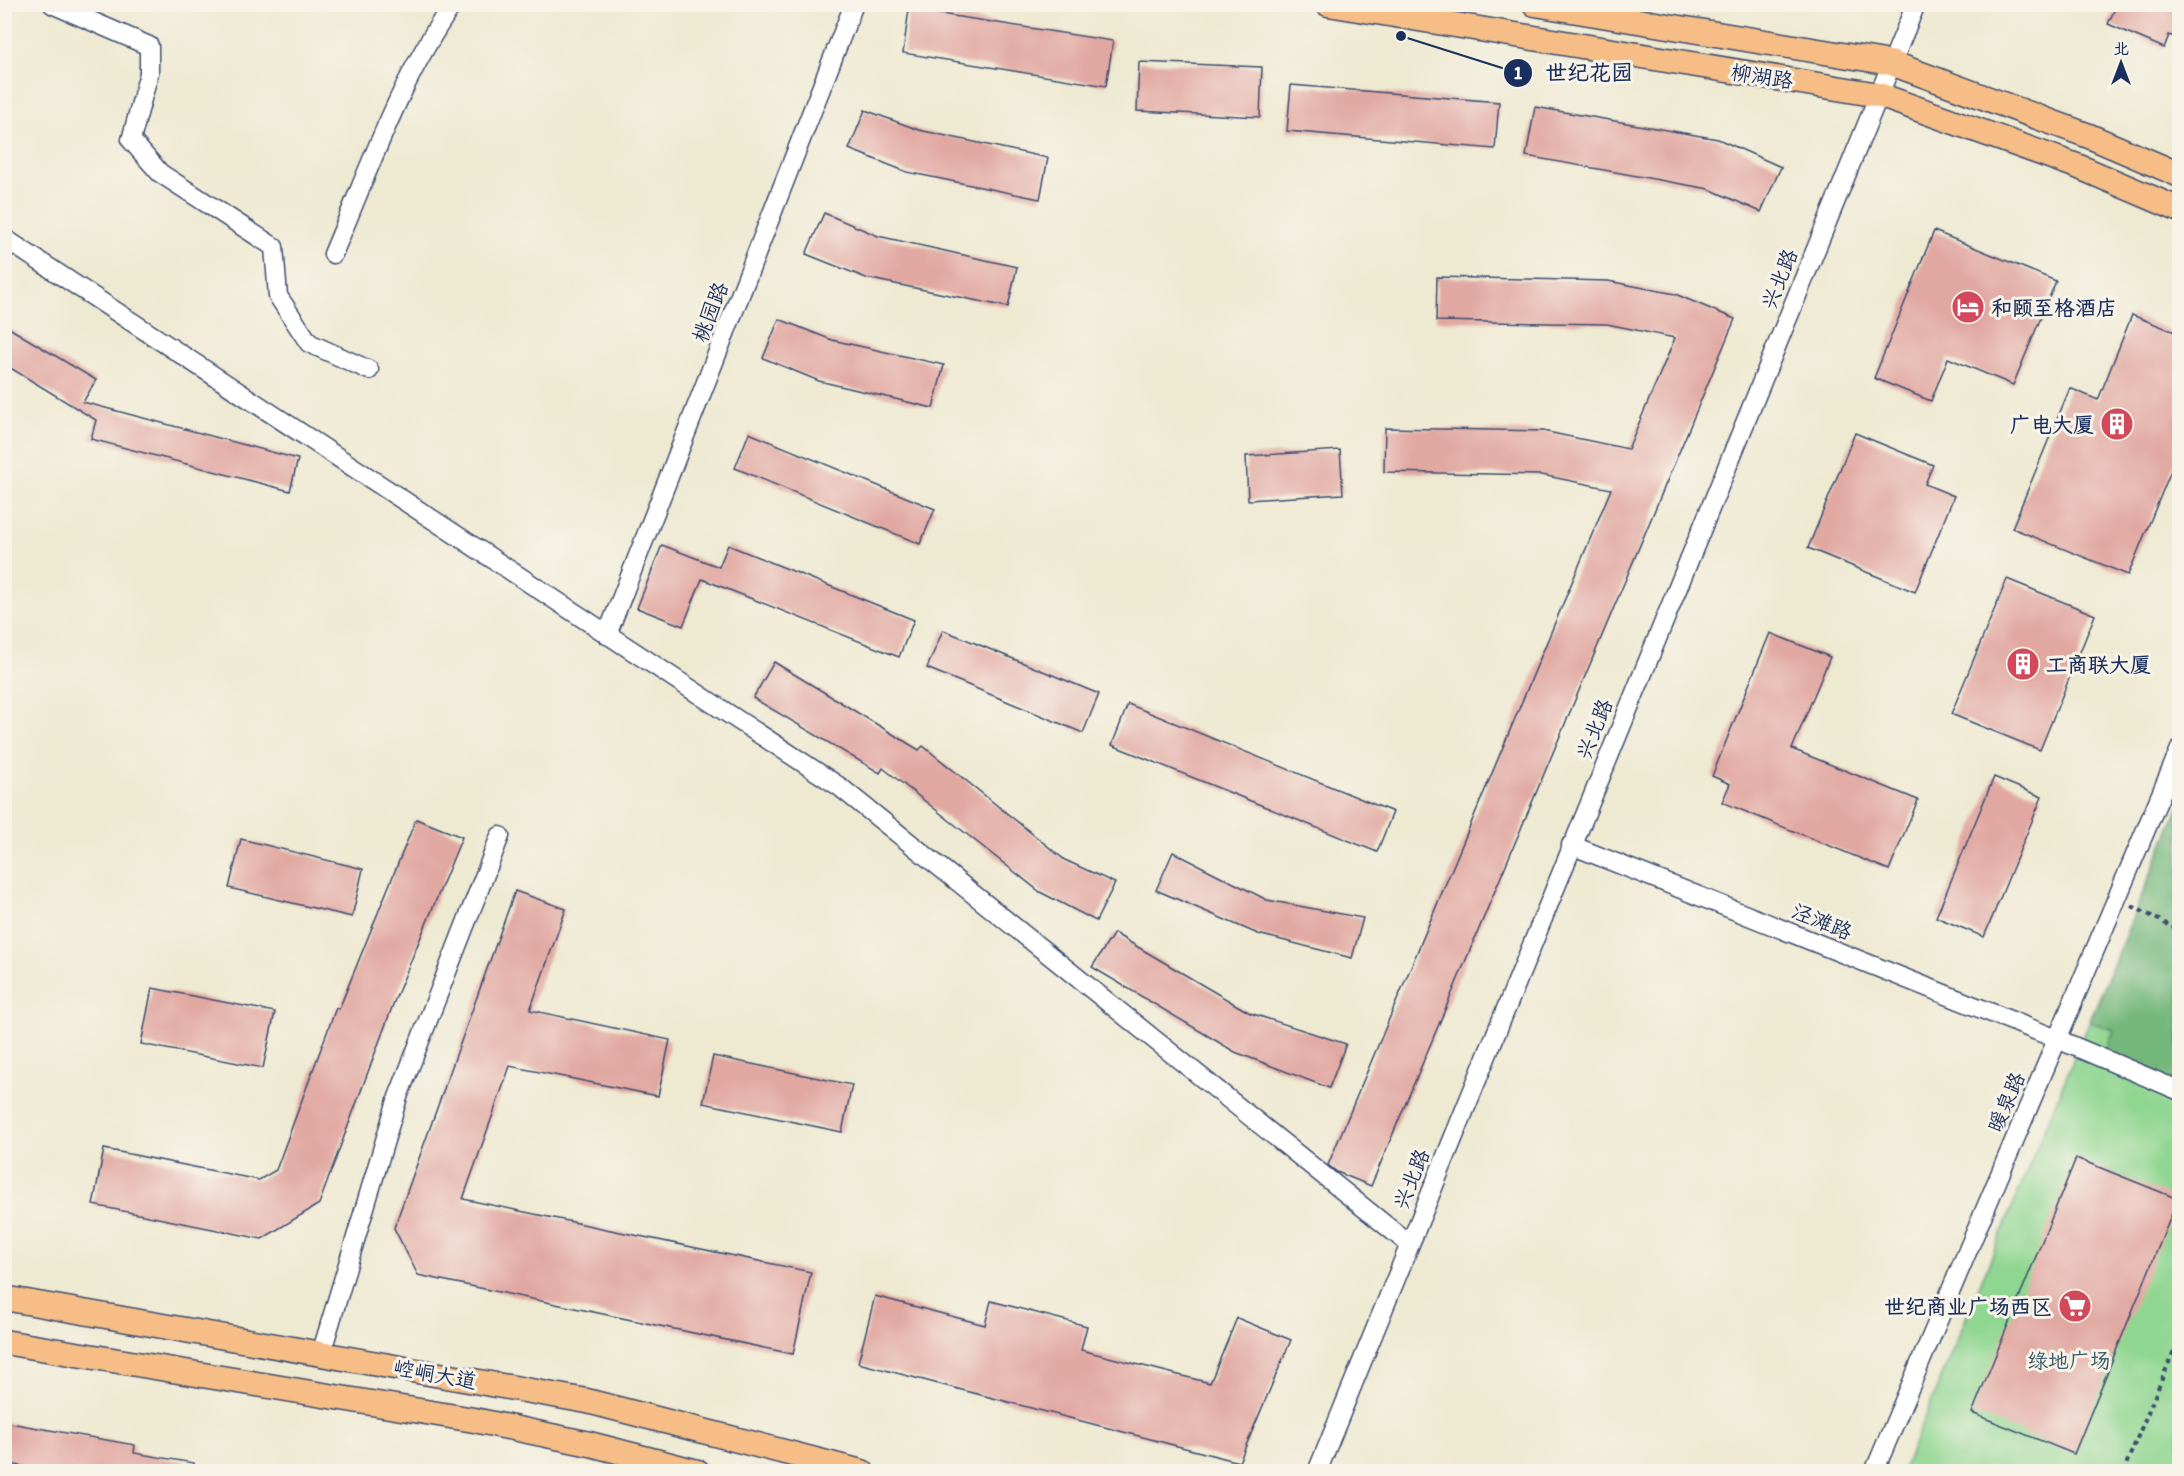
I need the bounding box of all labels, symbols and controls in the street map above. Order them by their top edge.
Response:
north arrow [2091,33,2151,93]
text: 北 [2113,39,2129,58]
callout: 世纪花园 [1503,53,1645,93]
text: 世纪花园 [1545,59,1633,86]
street label: 柳湖路 [1729,59,1795,93]
text: 1 [1514,62,1523,84]
street label: 兴北路 [1756,245,1802,313]
street label: 桃园路 [687,278,733,346]
hotel icon: 和颐至格酒店 [1950,289,1986,325]
place label: 和颐至格酒店 [1991,295,2117,320]
building icon: 广电大厦 [2099,406,2135,442]
place label: 广电大厦 [2010,412,2094,437]
building icon: 工商联大厦 [2005,646,2041,682]
place label: 工商联大厦 [2046,652,2151,677]
street label: 兴北路 [1571,695,1617,763]
street label: 泾滩路 [1788,898,1856,944]
street label: 暖泉路 [1982,1068,2030,1136]
street label: 兴北路 [1388,1145,1434,1213]
supermarket icon: 世纪商业广场西区 [2057,1288,2093,1324]
place label: 世纪商业广场西区 [1884,1294,2052,1319]
park label: 绿地广场 [2027,1348,2111,1373]
street label: 崆峒大道 [391,1354,479,1394]

